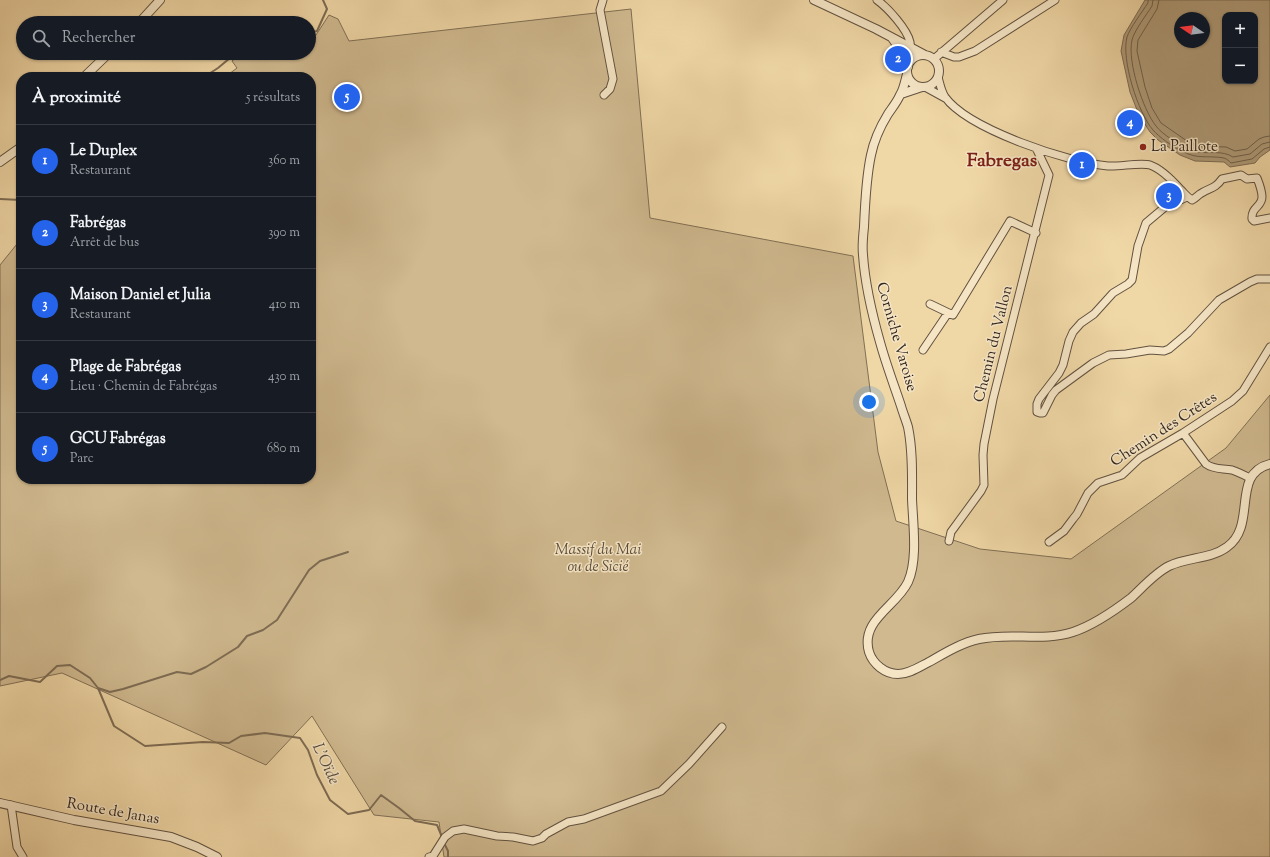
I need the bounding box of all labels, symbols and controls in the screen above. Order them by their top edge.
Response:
north arrow [1174,12,1210,48]
map controls [1222,12,1258,84]
button: + [1222,12,1258,48]
search box [16,16,316,60]
icon: search [30,27,52,49]
text: Rechercher [62,28,135,49]
pin: 2 [885,44,911,74]
button: − [1222,48,1258,84]
pin: 5 [334,82,360,112]
text: À proximité [32,86,121,110]
text: 5 résultats [246,89,300,107]
pin: 4 [1117,108,1143,138]
place label: La Paillote [1151,137,1218,158]
text: Le Duplex [70,141,137,162]
marker: La Paillote [1138,142,1148,152]
district label: Fabregas [967,148,1038,175]
pin: 1 [1069,150,1095,180]
text: 1 [43,152,47,170]
text: 360 m [268,152,300,170]
text: Restaurant [70,162,131,180]
pin: 3 [1156,181,1182,211]
text: Fabrégas [70,213,126,234]
text: 2 [42,224,48,242]
text: 390 m [268,224,300,242]
text: Arrêt de bus [70,234,139,252]
street label: Corniche Varoise [870,280,922,394]
street label: Chemin du Vallon [969,283,1019,405]
text: Maison Daniel et Julia [70,285,211,306]
text: 3 [42,296,48,314]
text: 410 m [269,296,300,314]
text: Restaurant [70,306,131,324]
text: Plage de Fabrégas [70,357,181,378]
text: 4 [42,368,48,386]
text: 430 m [268,368,300,386]
text: Lieu · Chemin de Fabrégas [70,378,217,396]
street label: Chemin des Crêtes [1107,388,1222,472]
your location [859,392,879,412]
text: GCU Fabrégas [70,429,166,450]
text: 5 [43,440,47,458]
text: 680 m [267,440,300,458]
text: Parc [70,450,94,468]
park label: Massif du Mai ou de Sicié [555,540,641,578]
water label: L'Oïde [305,739,345,789]
street label: Route de Janas [65,794,161,831]

